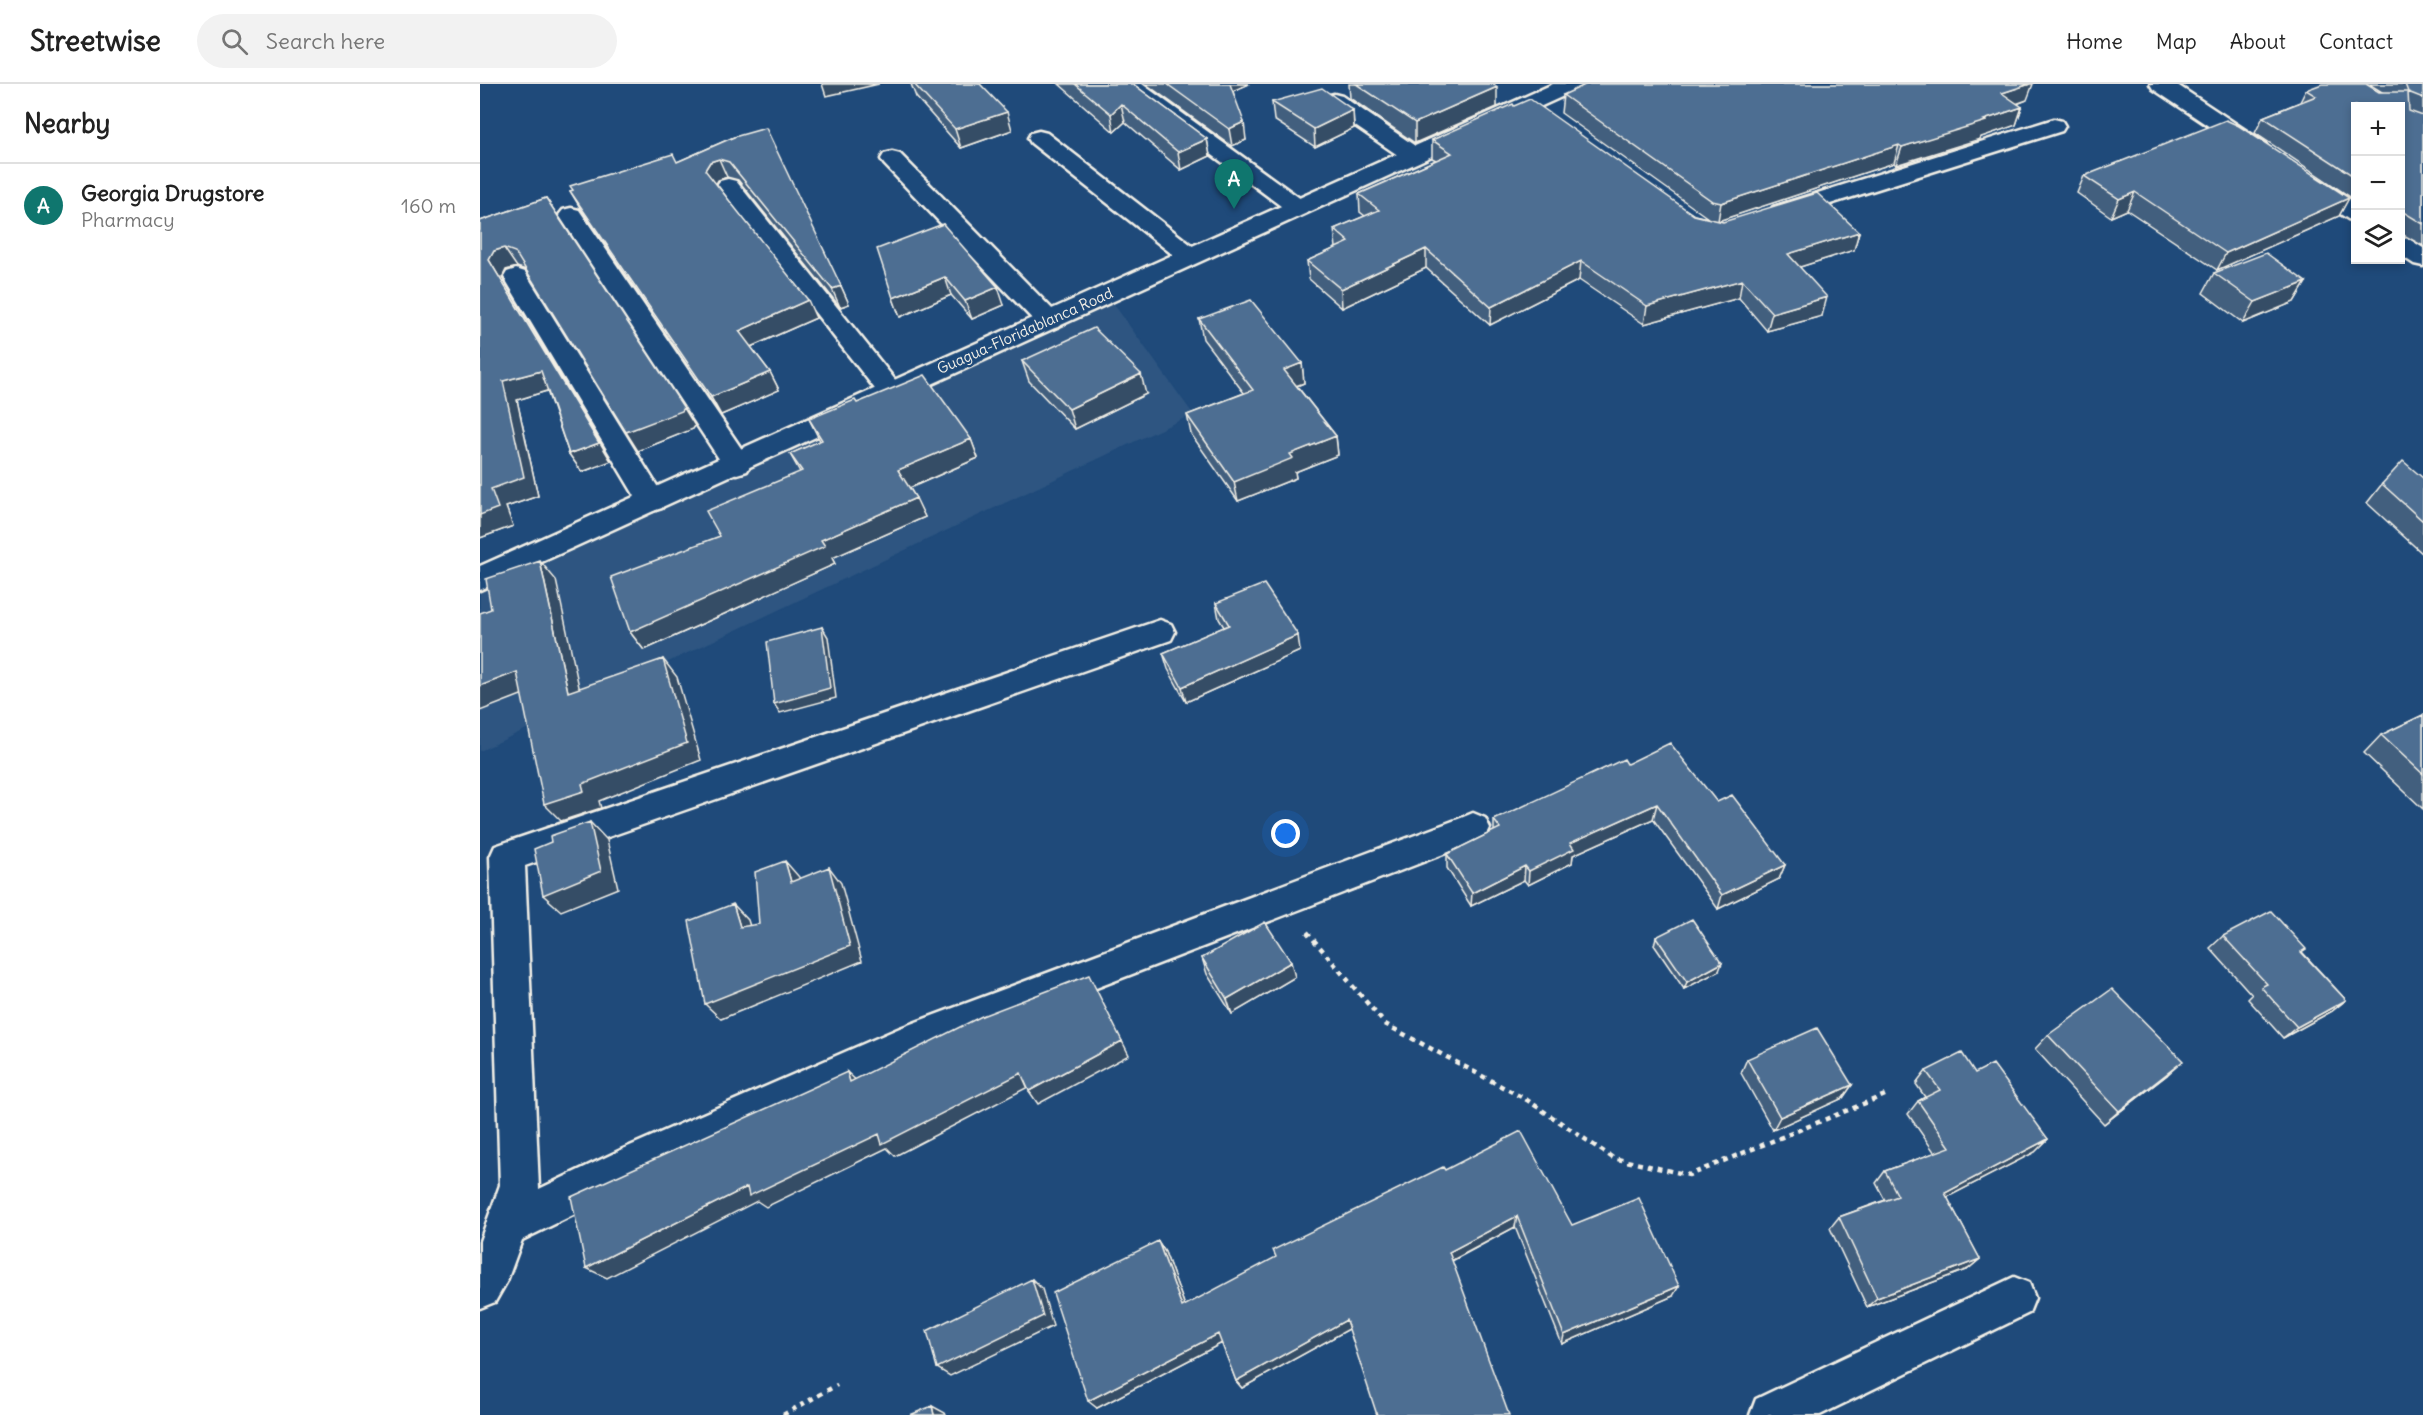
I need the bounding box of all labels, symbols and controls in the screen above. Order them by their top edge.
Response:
search box [197,14,617,68]
text: Streetwise [30,23,161,59]
icon: search [218,25,251,58]
text: Search here [266,27,385,55]
text: Home [2066,28,2123,55]
text: Map [2156,28,2197,55]
text: About [2230,28,2286,55]
text: Contact [2319,28,2393,55]
map controls [2351,102,2405,264]
button: + [2351,102,2405,156]
text: Nearby [24,107,110,140]
button: − [2351,156,2405,210]
pin: A [1214,160,1254,209]
text: Georgia Drugstore [81,179,264,207]
text: A [37,193,50,218]
text: 160 m [401,193,456,218]
text: Pharmacy [81,207,175,232]
button: layers [2351,210,2405,264]
street label: Guagua-Floridablanca Road [934,283,1116,378]
your location [1271,819,1300,848]

